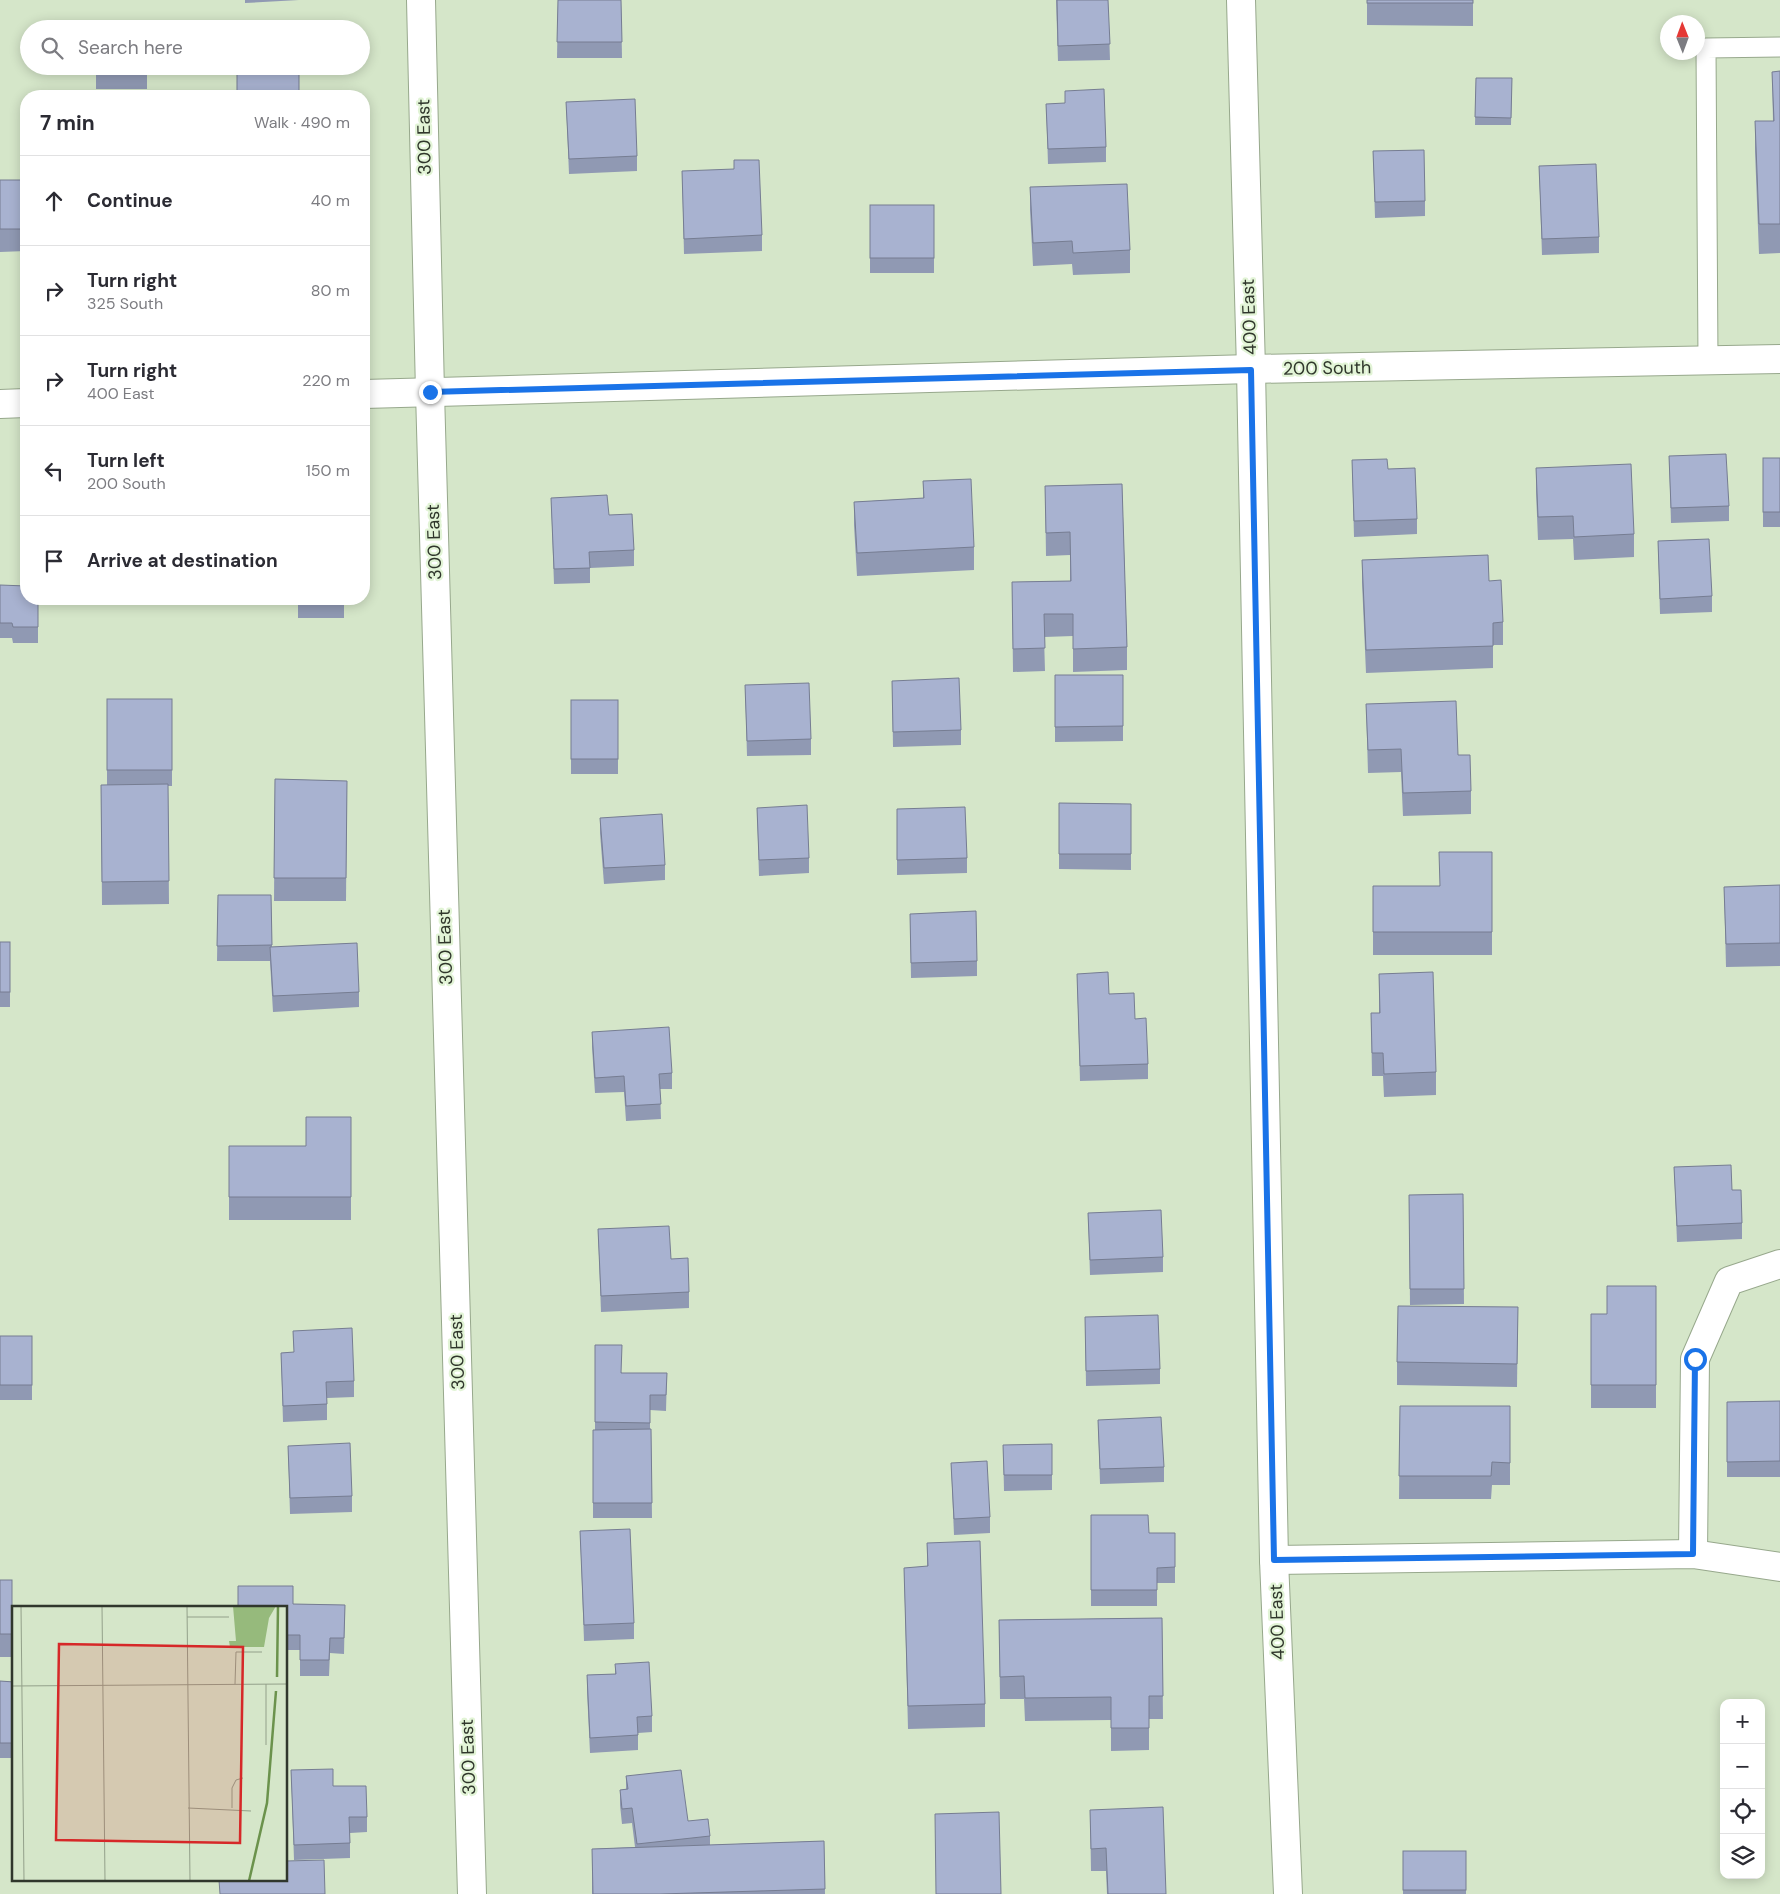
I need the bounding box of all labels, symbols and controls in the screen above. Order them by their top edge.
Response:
north arrow [1660,15,1705,60]
search box [20,20,370,75]
icon: search [38,34,66,62]
text: Search here [78,35,183,60]
street label: 300 East [411,99,437,175]
text: 7 min [40,109,95,137]
text: Walk · 490 m [254,112,350,133]
icon: ahead [40,187,68,215]
text: Continue [87,188,173,213]
text: 40 m [311,190,350,211]
text: Turn right [87,268,177,293]
icon: right [40,277,68,305]
street label: 400 East [1236,279,1262,355]
text: 80 m [311,280,350,301]
text: 325 South [87,293,163,314]
street label: 200 South [1283,355,1371,381]
text: Turn right [87,358,177,383]
icon: right [40,367,68,395]
text: 220 m [302,370,350,391]
route end [419,381,442,404]
text: 400 East [87,383,155,404]
text: Turn left [87,448,165,473]
icon: left [40,457,68,485]
text: 150 m [306,460,350,481]
text: 200 South [87,473,166,494]
street label: 300 East [421,504,447,580]
icon: arrive [40,547,68,575]
text: Arrive at destination [87,548,278,573]
street label: 300 East [432,909,458,985]
street label: 300 East [444,1314,470,1390]
route start [1684,1348,1707,1371]
street label: 400 East [1264,1584,1290,1660]
inset map [12,1606,288,1882]
map controls [1720,1699,1765,1879]
button: + [1720,1699,1765,1744]
street label: 300 East [455,1719,481,1795]
button: − [1720,1744,1765,1789]
button: locate [1720,1789,1765,1834]
button: layers [1720,1834,1765,1879]

